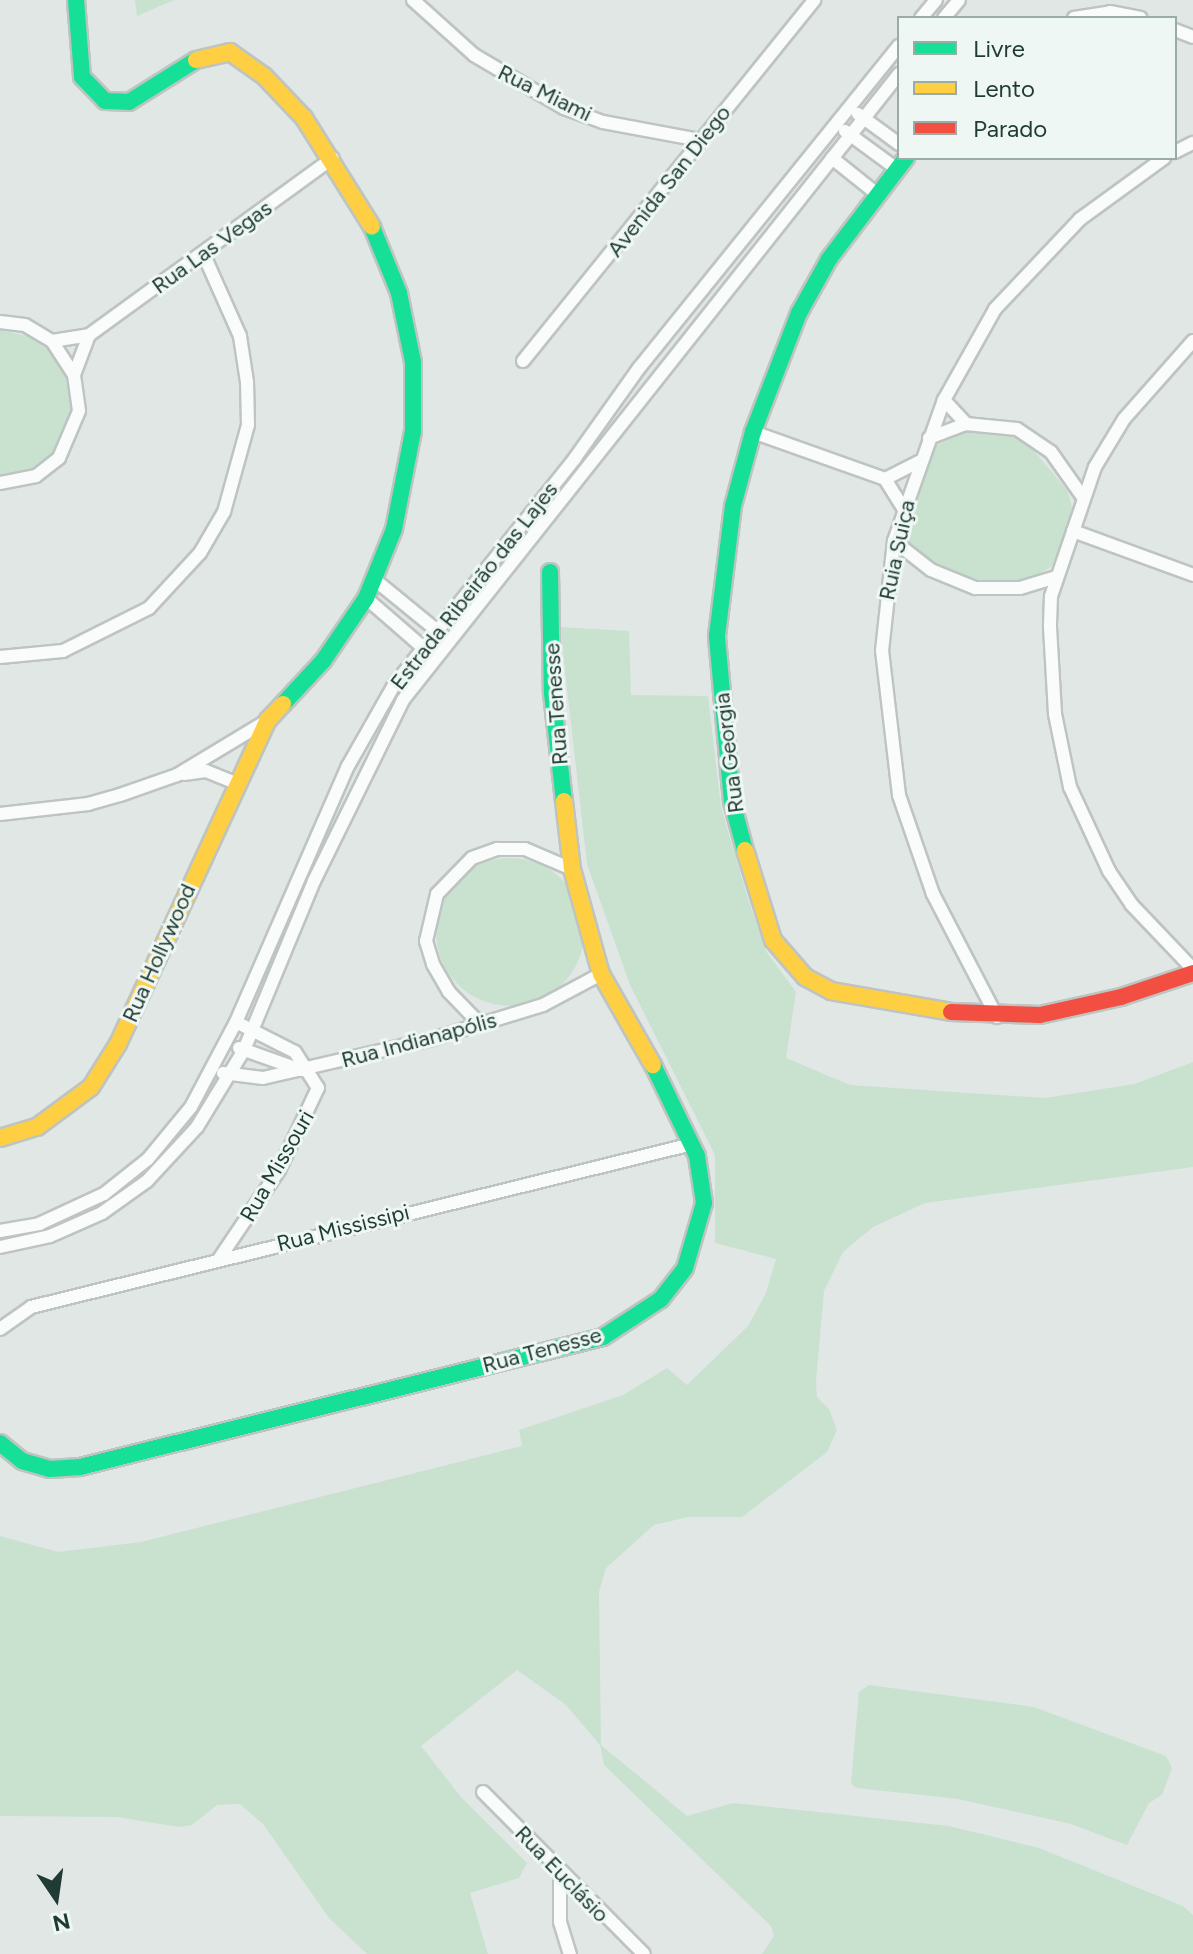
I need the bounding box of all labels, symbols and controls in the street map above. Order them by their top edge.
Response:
legend [897,16,1177,160]
text: Livre [973,34,1025,63]
street label: Rua Miami [494,59,596,127]
text: Lento [973,74,1035,103]
street label: Avenida San Diego [602,100,736,262]
text: Parado [973,114,1047,143]
street label: Rua Las Vegas [147,195,277,299]
street label: Estrada Ribeirão das Lajes [385,477,563,695]
street label: Ruia Suiça [874,497,920,603]
street label: Rua Tenesse [539,642,573,766]
street label: Rua Georgia [709,691,749,815]
street label: Rua Hollywood [117,880,201,1026]
street label: Rua Indianapólis [338,1007,500,1073]
street label: Rua Missouri [234,1105,320,1227]
street label: Rua Mississipi [274,1199,412,1257]
street label: Rua Tenesse [480,1321,604,1379]
street label: Rua Euclásio [509,1820,615,1928]
north arrow [16,1858,96,1938]
text: N [50,1907,73,1937]

